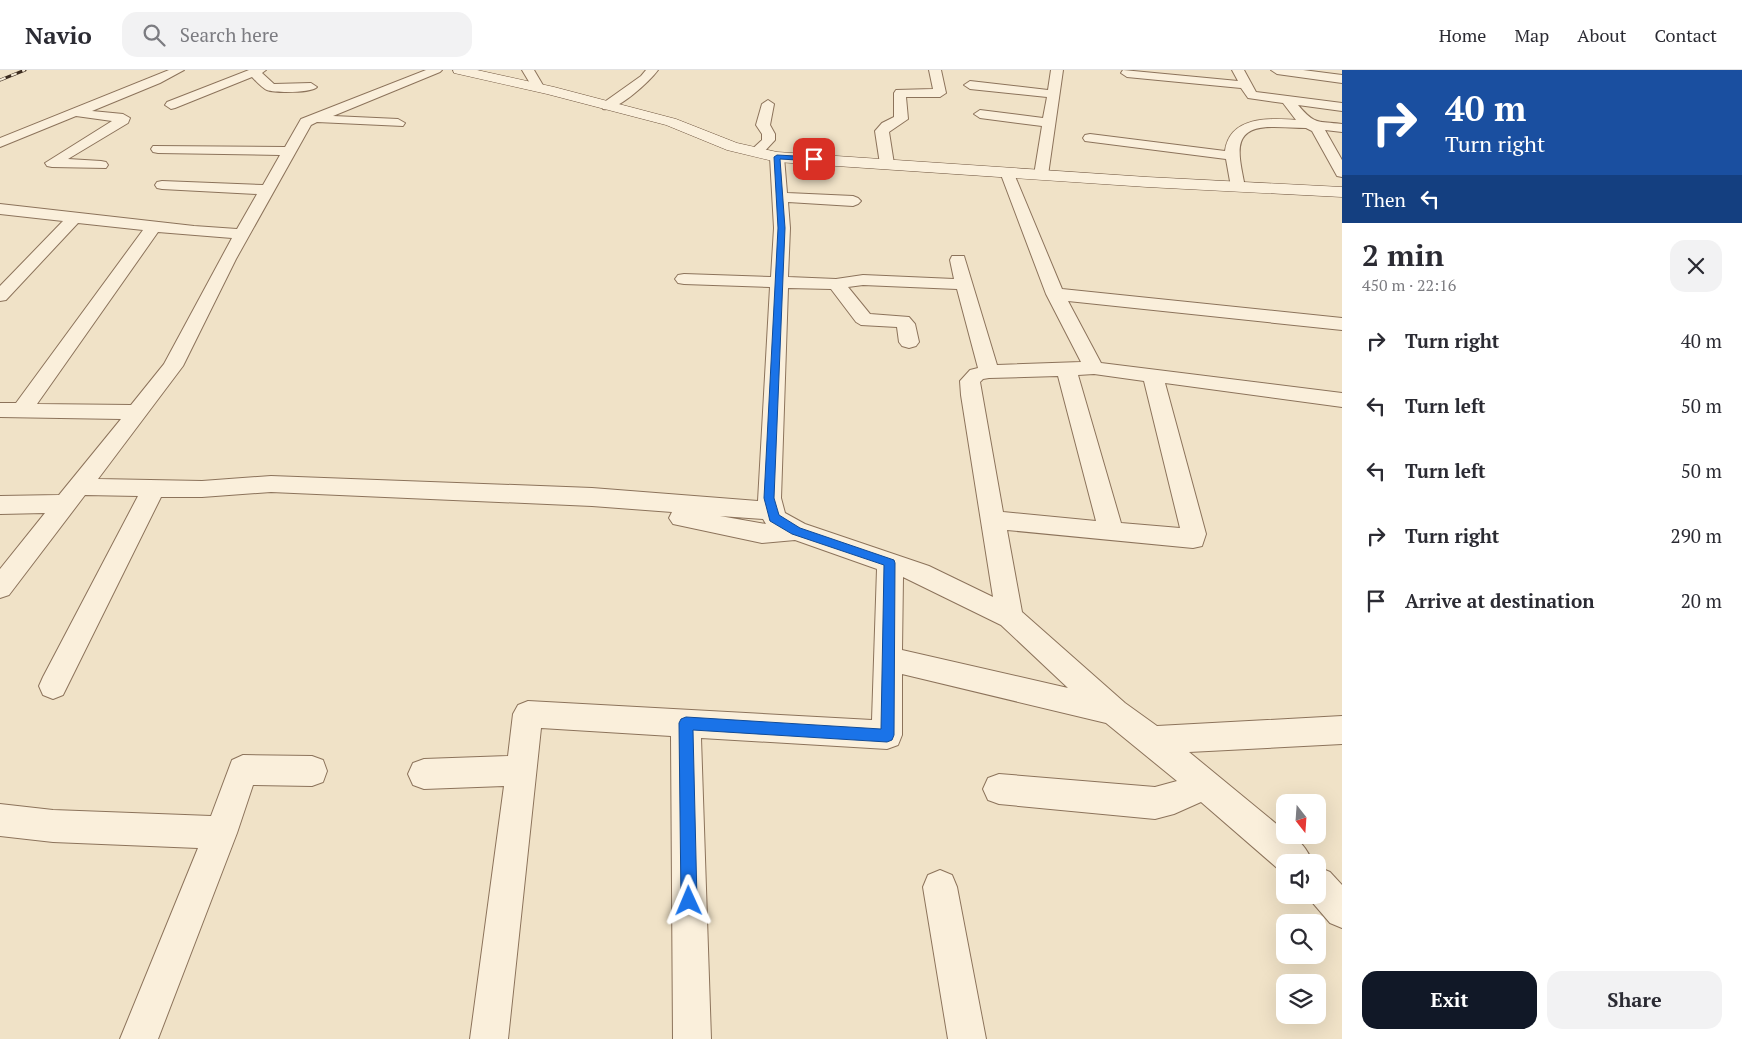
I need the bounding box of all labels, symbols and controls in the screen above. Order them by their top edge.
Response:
search box [122,12,472,57]
text: Navio [25,19,92,51]
icon: search [140,21,168,49]
text: Search here [180,22,279,47]
text: Home [1439,23,1486,47]
text: Map [1514,23,1549,47]
text: About [1577,23,1626,47]
text: Contact [1654,23,1717,47]
text: 40 m [1445,85,1526,131]
icon: right [1362,90,1427,155]
text: Turn right [1445,129,1545,158]
pin [793,138,835,180]
icon: arrive [800,145,828,173]
icon: left [1416,185,1444,213]
text: Then [1362,187,1406,212]
text: 2 min [1362,235,1444,275]
button: close [1670,240,1722,292]
text: 450 m · 22:16 [1362,274,1456,296]
icon: right [1362,327,1390,355]
text: Turn right [1405,328,1499,353]
text: 40 m [1681,328,1722,353]
icon: left [1362,392,1390,420]
text: Turn left [1405,393,1486,418]
text: 50 m [1681,393,1722,418]
icon: left [1362,457,1390,485]
text: Turn left [1405,458,1486,483]
text: 50 m [1681,458,1722,483]
icon: right [1362,522,1390,550]
text: Turn right [1405,523,1499,548]
text: 290 m [1671,523,1722,548]
icon: arrive [1362,587,1390,615]
text: Arrive at destination [1405,588,1594,613]
text: 20 m [1681,588,1722,613]
north arrow [1276,794,1326,844]
map controls [1276,794,1326,1024]
button: sound [1276,854,1326,904]
position arrow [662,874,714,926]
button: search [1276,914,1326,964]
button: Exit [1362,971,1537,1029]
button: Share [1547,971,1722,1029]
button: layers [1276,974,1326,1024]

